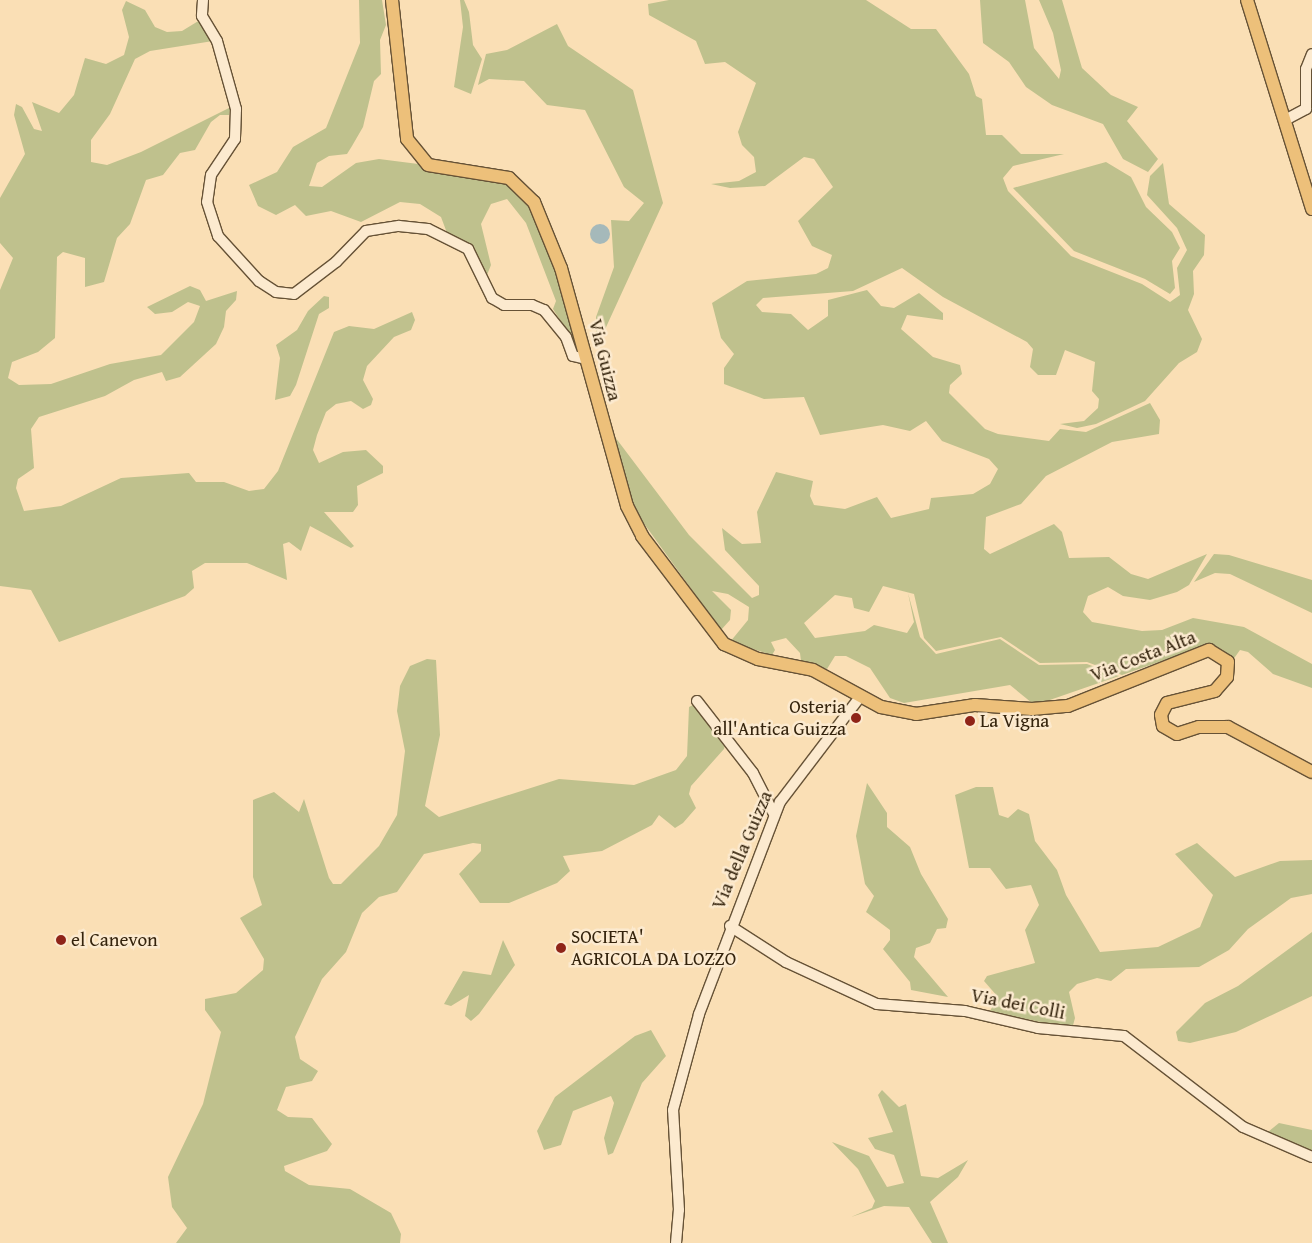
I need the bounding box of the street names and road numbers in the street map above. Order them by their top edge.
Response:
street label: Via Guizza [584,317,626,403]
street label: Via Costa Alta [1087,625,1199,687]
street label: Via della Guizza [707,787,777,913]
street label: Via dei Colli [969,984,1067,1024]

